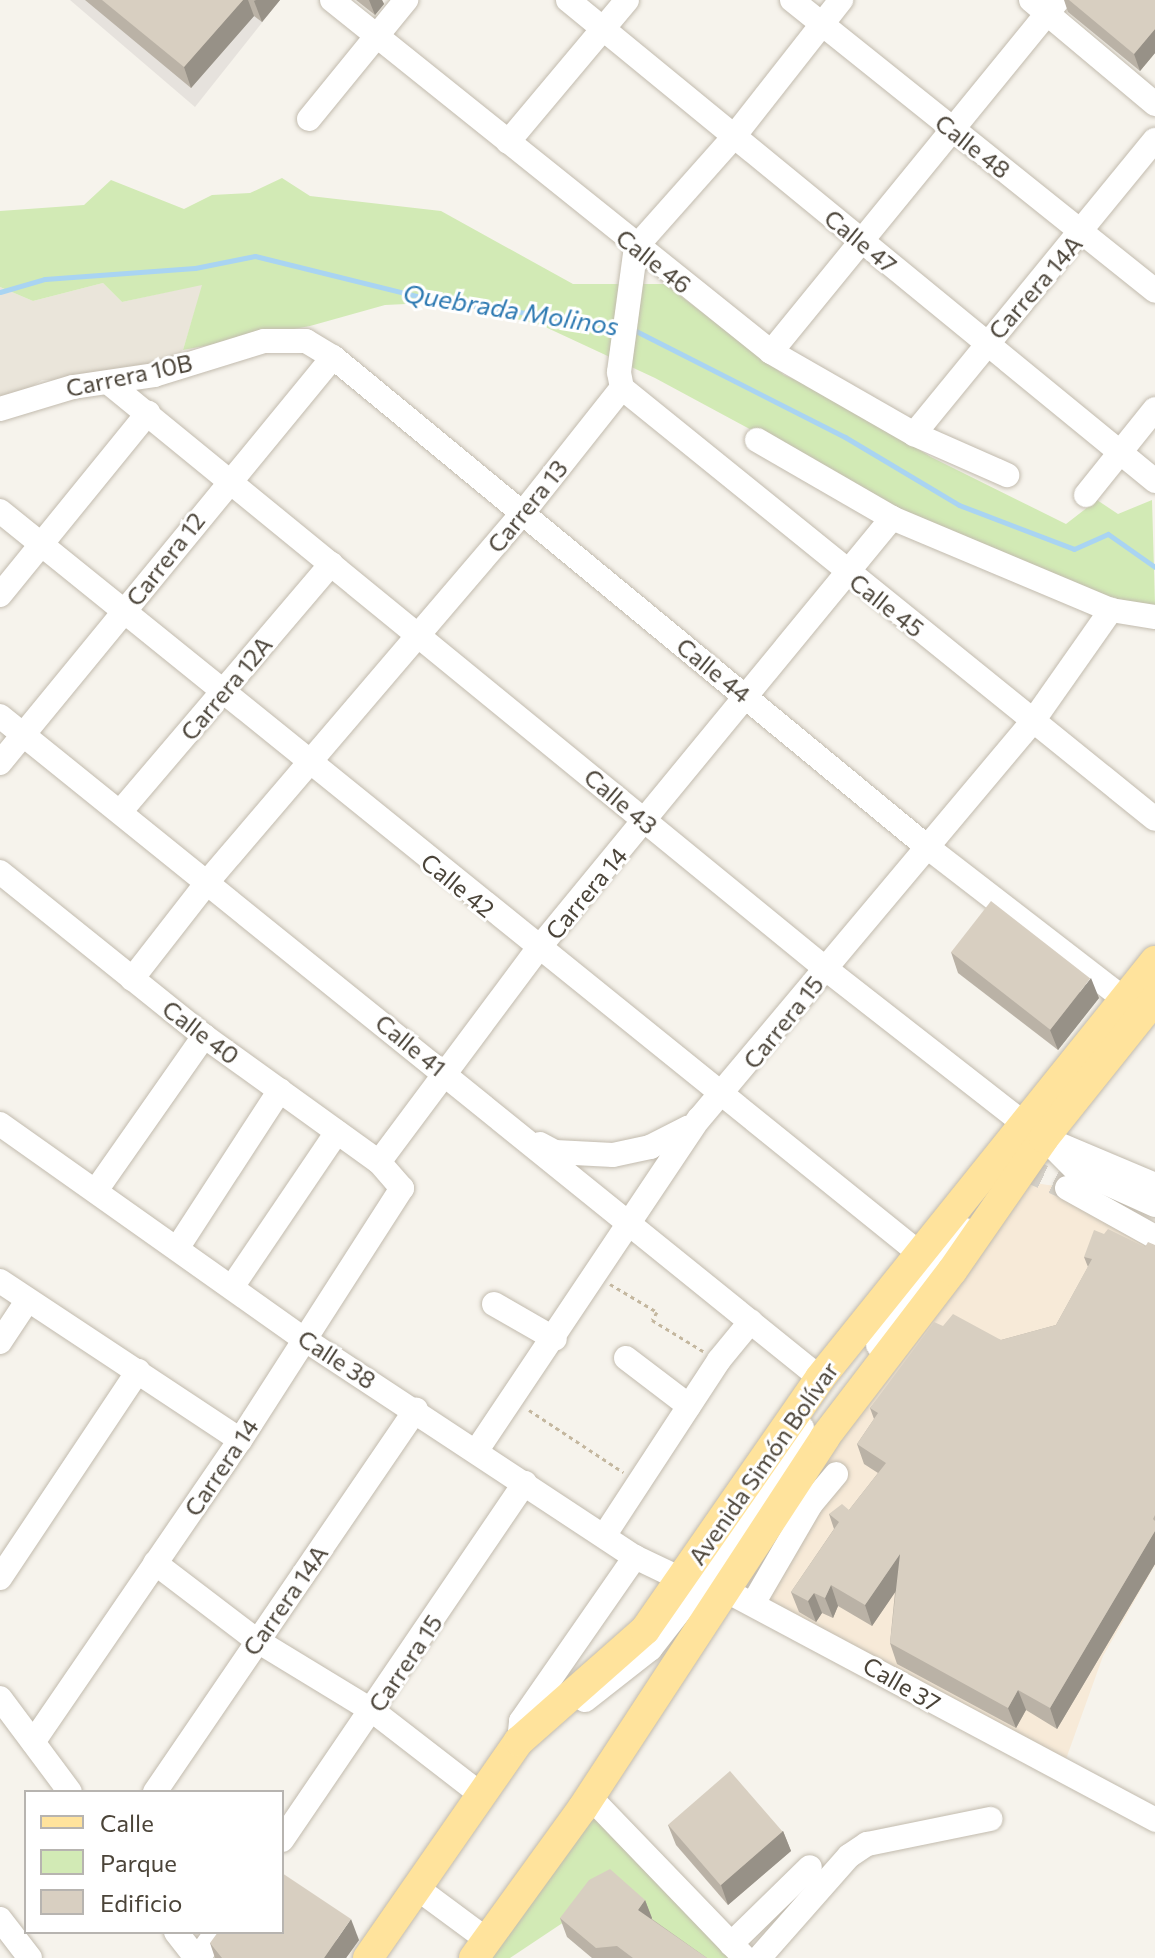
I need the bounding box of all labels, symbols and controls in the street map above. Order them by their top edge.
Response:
street label: Calle 48 [930,108,1016,184]
street label: Calle 47 [819,203,903,279]
street label: Calle 46 [611,223,697,299]
street label: Carrera 14A [982,229,1088,345]
water label: Quebrada Molinos [401,277,621,341]
street label: Carrera 10B [63,348,195,402]
street label: Carrera 13 [481,454,573,558]
street label: Carrera 12 [120,507,210,611]
street label: Calle 45 [844,567,930,643]
street label: Carrera 12A [174,630,278,746]
street label: Calle 44 [671,631,757,709]
street label: Calle 43 [579,762,663,840]
street label: Carrera 14 [539,841,633,945]
street label: Calle 42 [416,847,500,923]
street label: Carrera 15 [737,970,829,1074]
street label: Calle 40 [157,994,245,1070]
street label: Calle 41 [370,1008,452,1082]
street label: Calle 38 [293,1323,381,1395]
street label: Avenida Simón Bolívar [682,1356,844,1570]
street label: Carrera 14 [178,1413,264,1521]
street label: Carrera 14A [236,1539,334,1661]
street label: Carrera 15 [362,1609,448,1717]
street label: Calle 37 [858,1650,946,1718]
legend [24,1790,284,1934]
text: Calle [100,1808,154,1837]
text: Parque [100,1848,177,1877]
text: Edificio [100,1888,182,1917]

